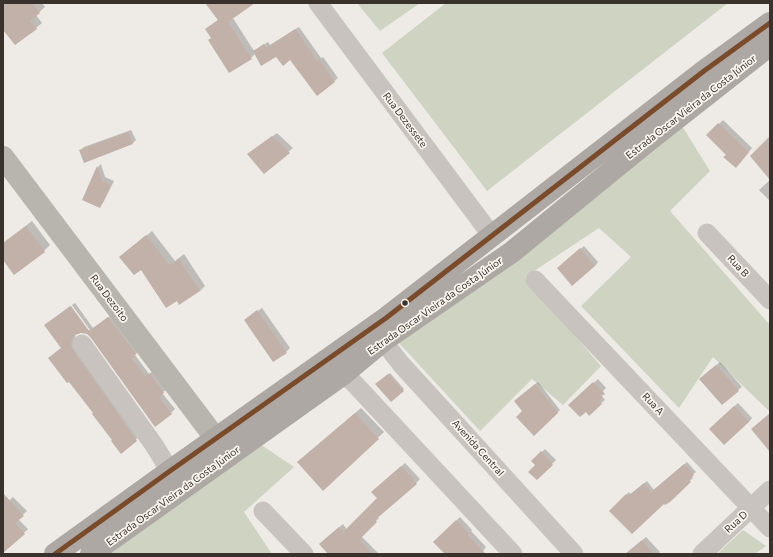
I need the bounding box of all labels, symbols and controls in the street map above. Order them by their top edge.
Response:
street label: Estrada Oscar Vieira da Costa Júnior [624,52,758,162]
street label: Rua Dezessete [380,90,430,150]
street label: Rua B [725,252,751,280]
street label: Estrada Oscar Vieira da Costa Júnior [365,255,505,357]
street label: Rua Dezoito [88,272,130,324]
unlabelled marker [400,298,410,308]
street label: Rua A [640,390,666,418]
street label: Avenida Central [450,417,506,479]
street label: Estrada Oscar Vieira da Costa Júnior [104,444,242,548]
street label: Rua D [722,508,750,536]

